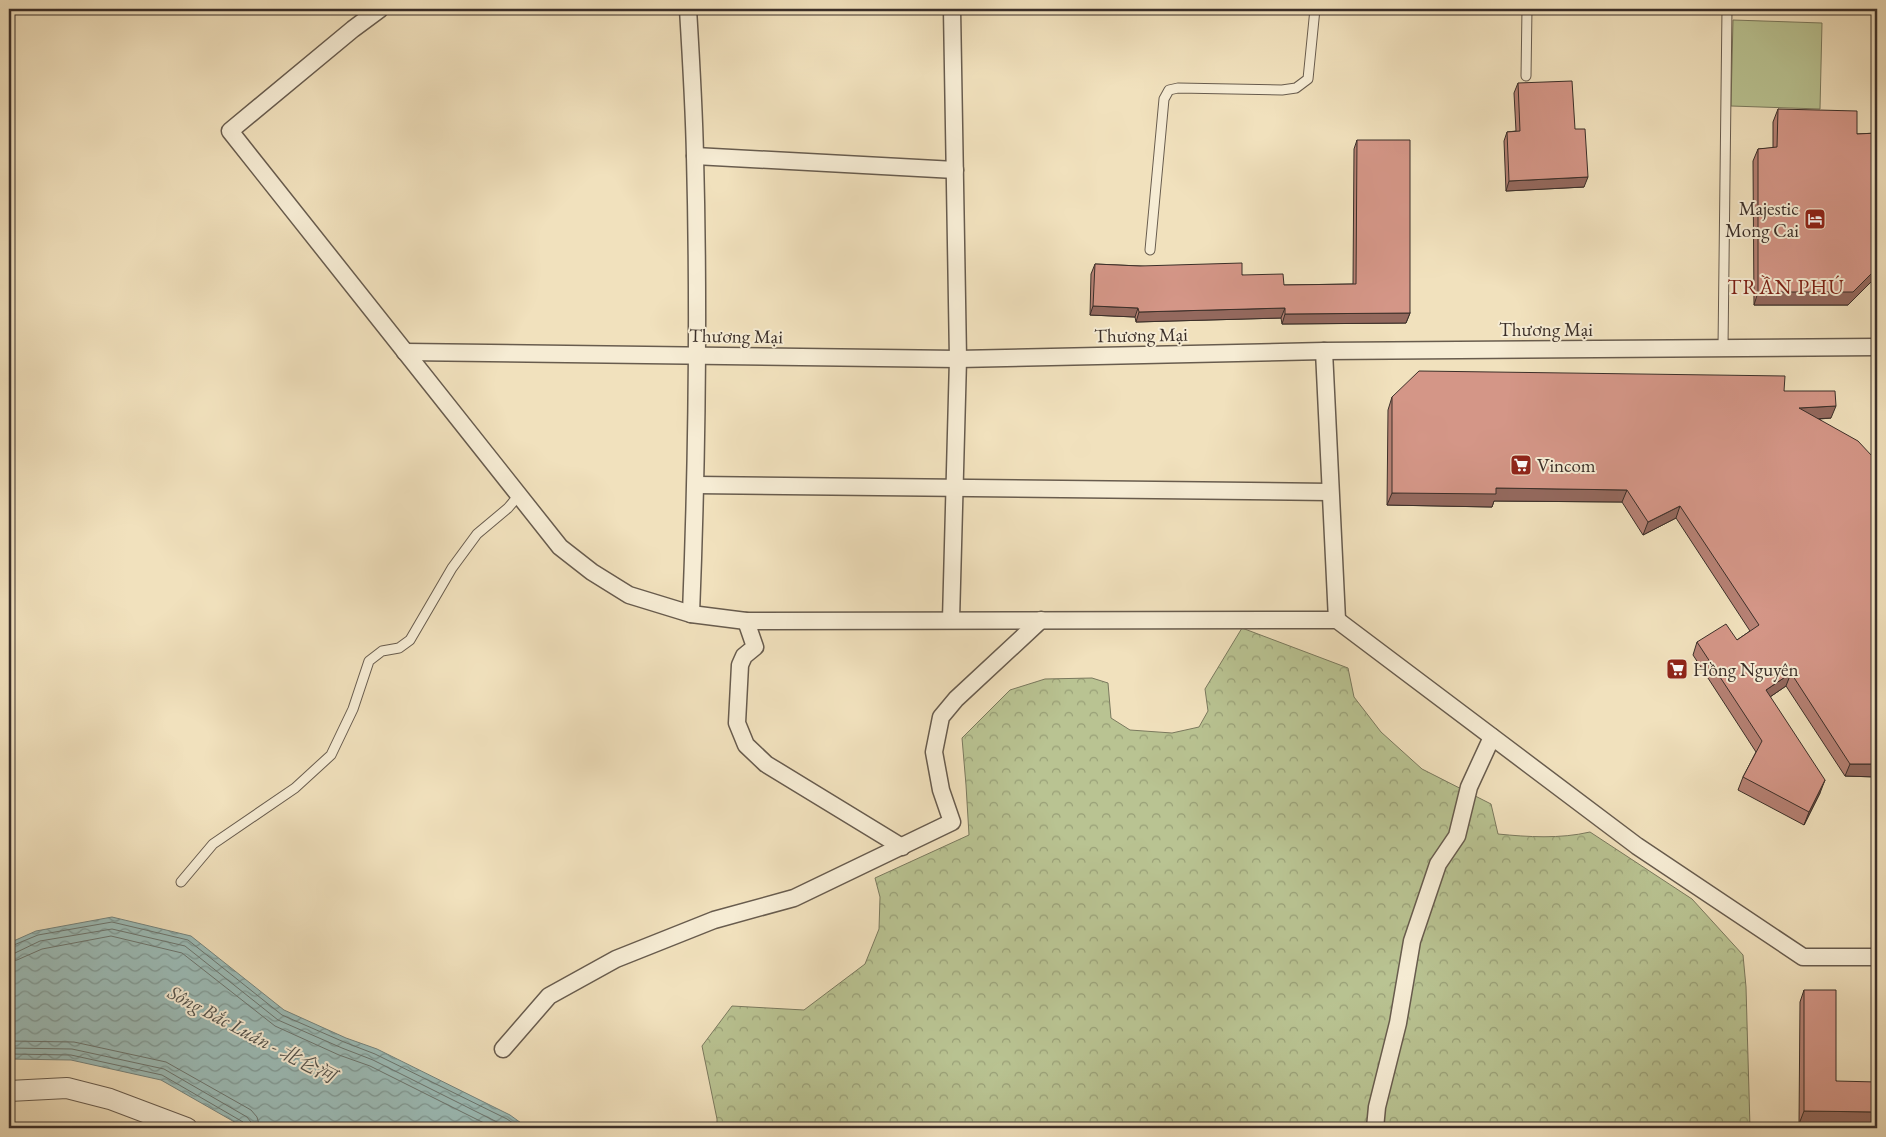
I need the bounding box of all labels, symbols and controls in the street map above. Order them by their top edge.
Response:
place label: Majestic Mong Cai [1725,196,1799,243]
hotel icon: Majestic Mong Cai [1803,207,1827,231]
district label: TRẦN PHÚ [1727,273,1845,300]
street label: Thương Mại [1499,317,1593,342]
street label: Thương Mại [1094,322,1188,348]
street label: Thương Mại [689,323,783,349]
supermarket icon: Vincom [1509,453,1533,477]
place label: Vincom [1537,453,1596,478]
supermarket icon: Hồng Nguyên [1665,657,1689,681]
place label: Hồng Nguyên [1693,657,1799,682]
water label: Sông Bắc Luân - 北仑河 [163,978,343,1091]

